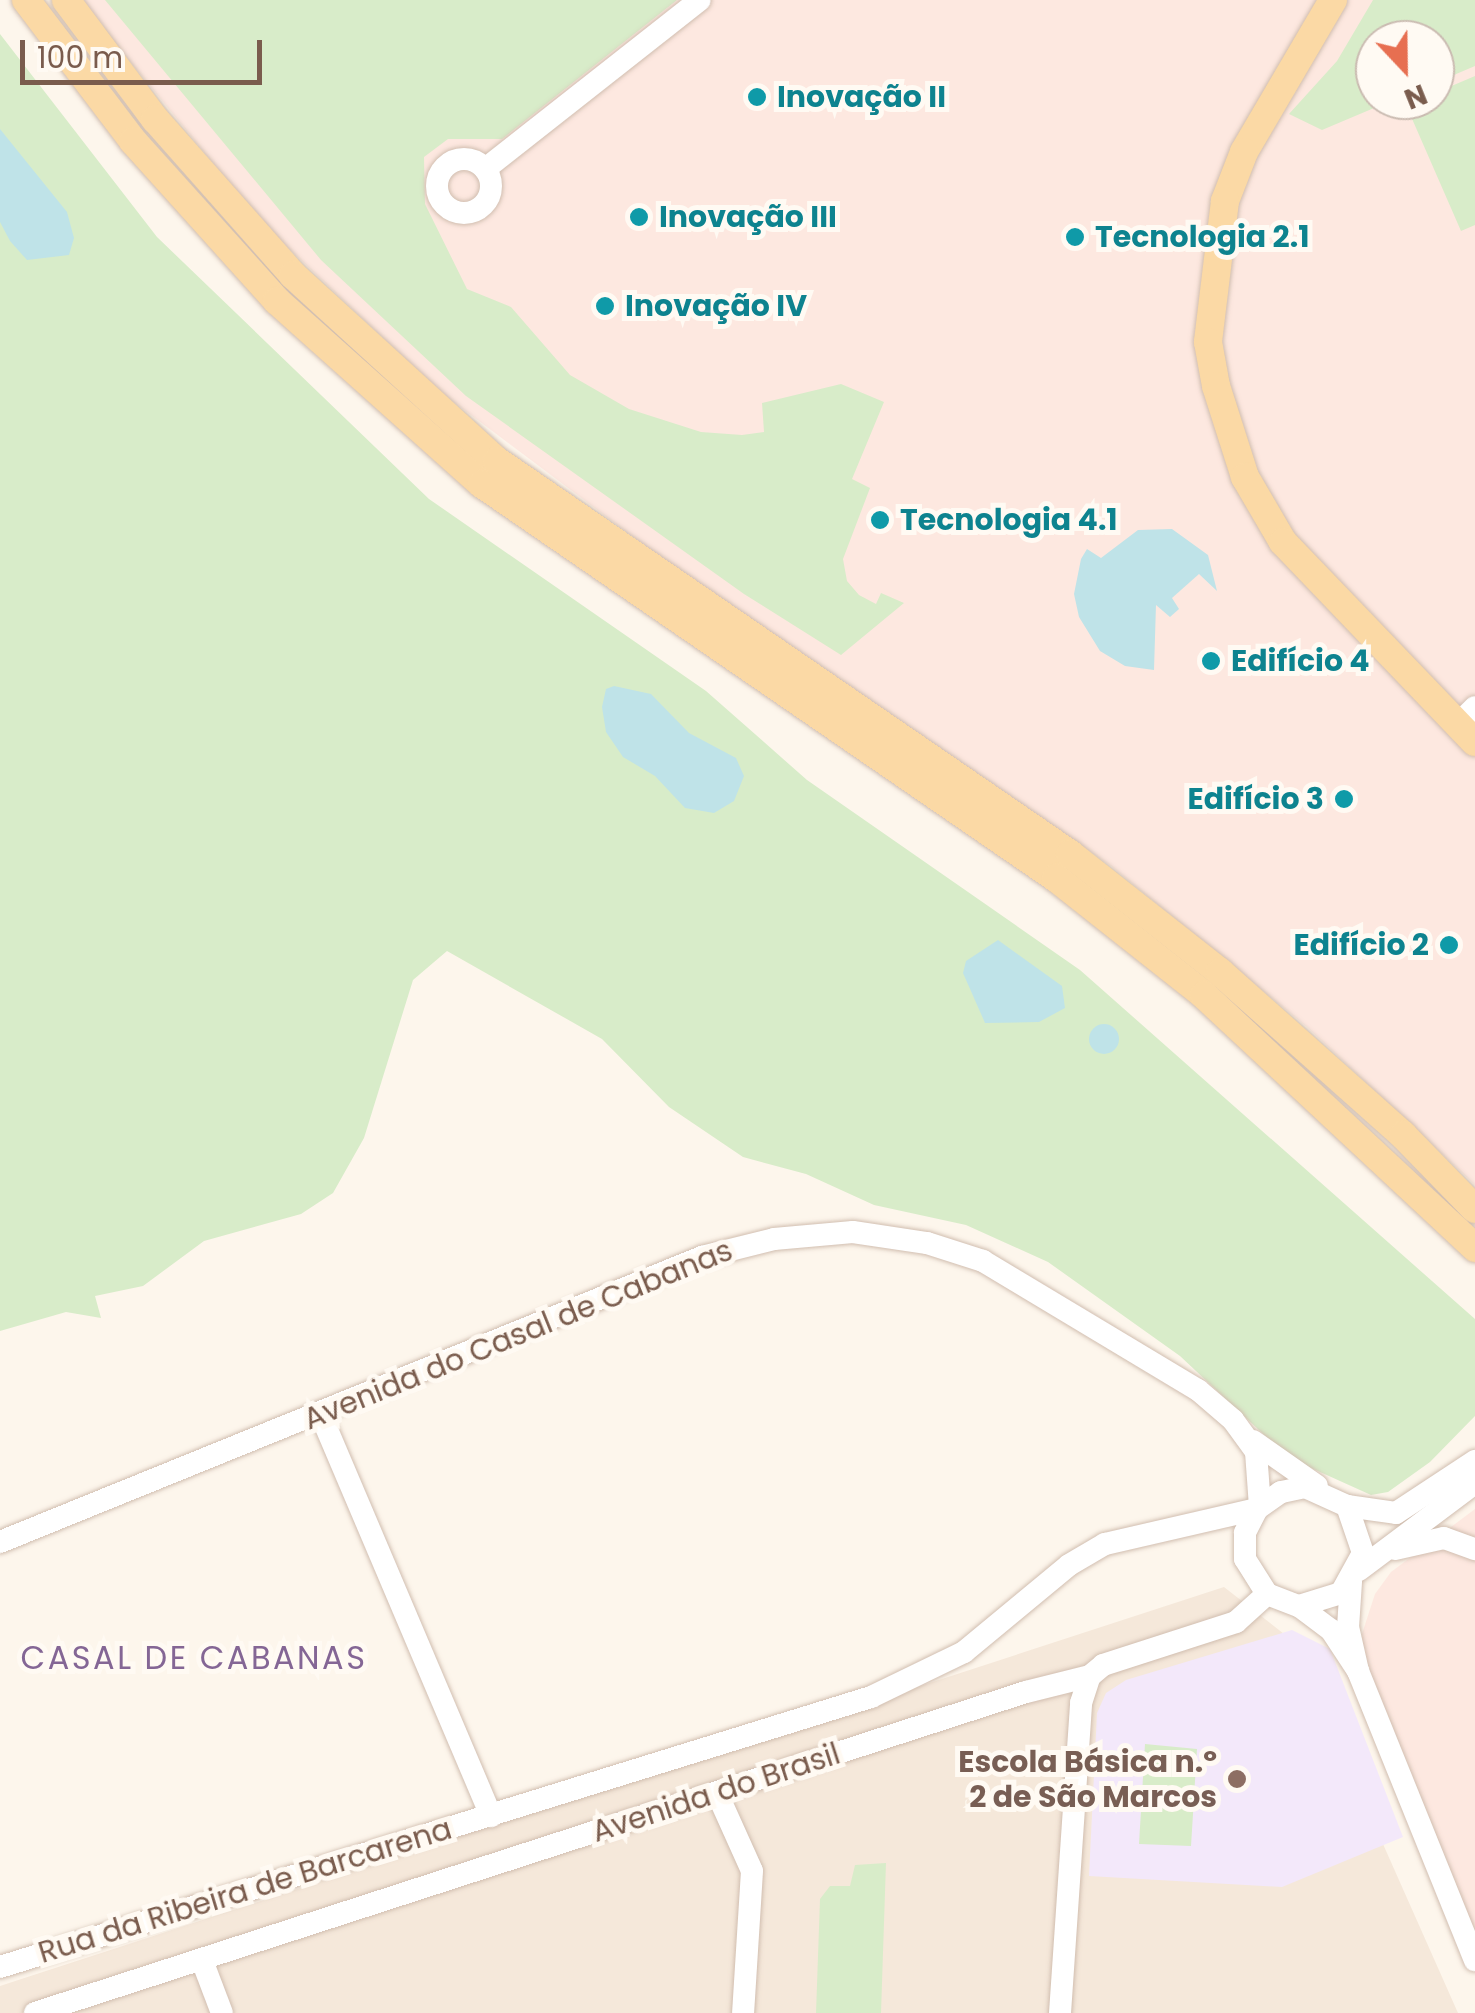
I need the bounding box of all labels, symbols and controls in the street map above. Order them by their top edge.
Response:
scale bar [25,20,268,82]
north arrow [1355,20,1455,120]
text: 100 m [37,36,123,79]
text: N [1399,74,1433,118]
place label: Inovação II [777,79,946,115]
marker: Inovação II [746,86,768,108]
place label: Inovação III [659,199,837,235]
marker: Inovação III [628,206,650,228]
place label: Tecnologia 2.1 [1095,219,1309,255]
marker: Tecnologia 2.1 [1064,226,1086,248]
place label: Inovação IV [625,288,807,324]
marker: Inovação IV [594,295,616,317]
place label: Tecnologia 4.1 [900,502,1118,538]
marker: Tecnologia 4.1 [869,509,891,531]
place label: Edifício 4 [1231,643,1370,679]
marker: Edifício 4 [1200,650,1222,672]
place label: Edifício 3 [1188,781,1324,817]
marker: Edifício 3 [1333,788,1355,810]
place label: Edifício 2 [1294,927,1429,963]
marker: Edifício 2 [1438,934,1460,956]
street label: Avenida do Casal de Cabanas [298,1232,738,1438]
district label: CASAL DE CABANAS [21,1639,367,1677]
street label: Avenida do Brasil [587,1736,845,1850]
place label: Escola Básica n.º 2 de São Marcos [958,1744,1217,1814]
marker: Escola Básica n.º 2 de São Marcos [1226,1768,1248,1790]
street label: Rua da Ribeira de Barcarena [34,1811,456,1971]

